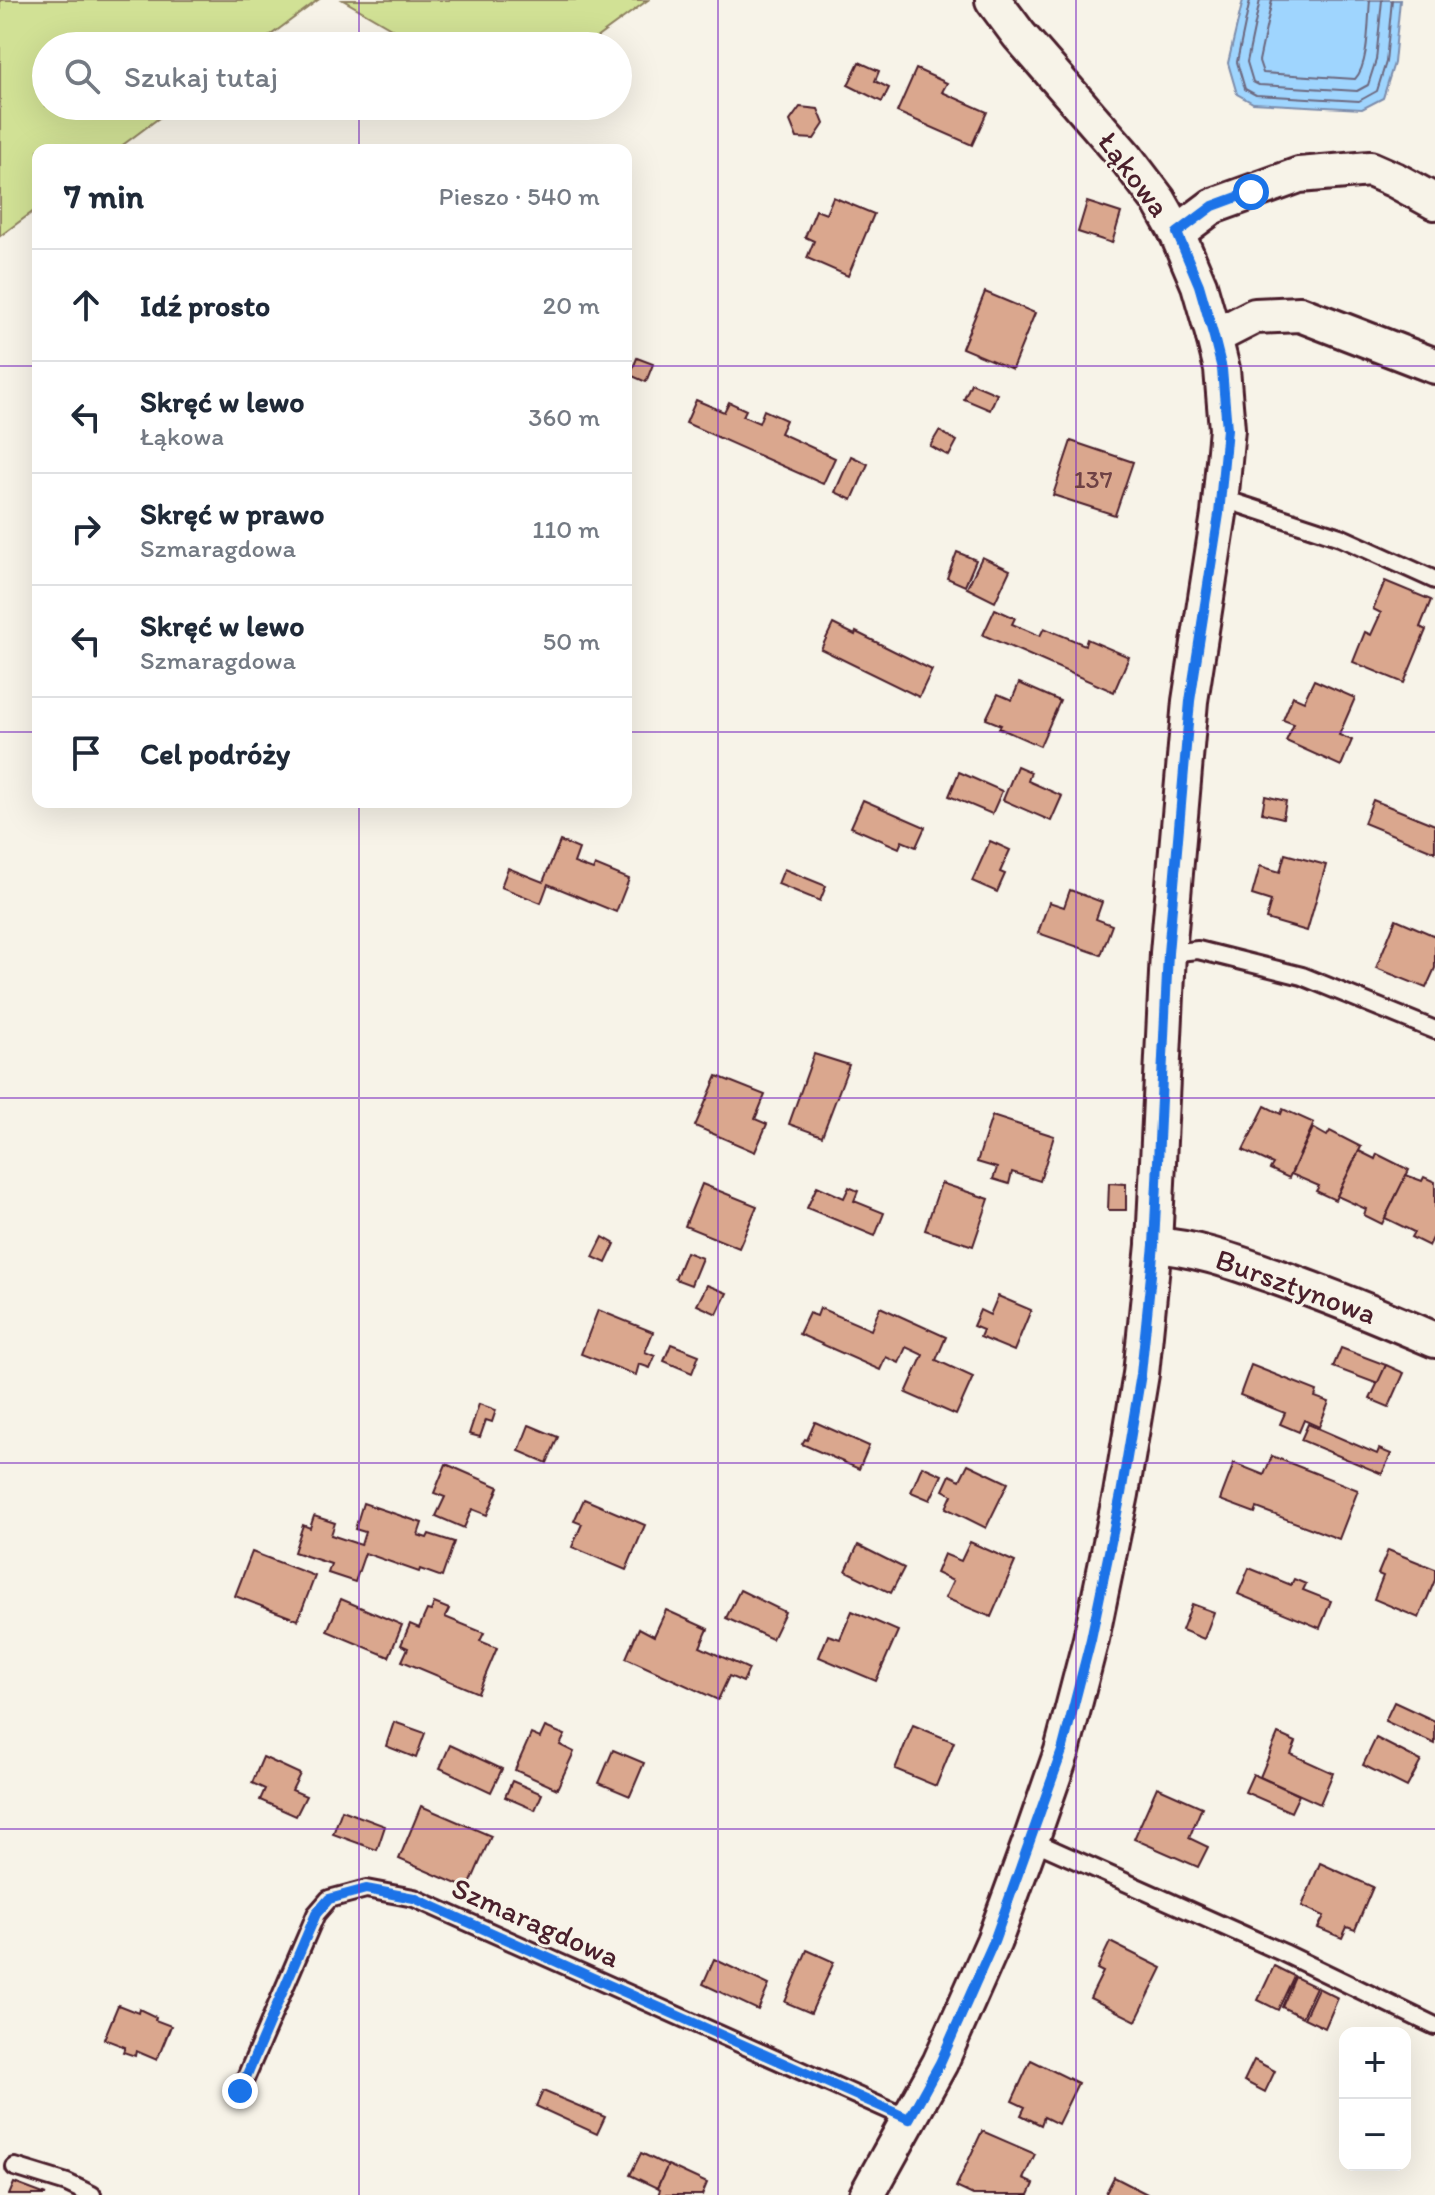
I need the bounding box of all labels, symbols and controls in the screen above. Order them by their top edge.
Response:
search box [32,32,632,120]
icon: search [60,54,104,98]
text: Szukaj tutaj [124,58,278,95]
street label: Łąkowa [1090,124,1178,224]
route start [1233,174,1269,210]
text: 7 min [64,176,144,217]
text: Pieszo · 540 m [439,180,600,212]
icon: ahead [64,283,108,327]
text: Idź prosto [140,287,270,324]
text: 20 m [543,289,600,321]
text: Skręć w lewo [140,383,304,420]
icon: left [64,395,108,439]
text: 360 m [528,401,600,433]
text: Łąkowa [140,420,224,452]
house number: 137 [1073,463,1113,495]
text: Skręć w prawo [140,495,324,532]
icon: right [64,507,108,551]
text: 110 m [532,513,600,545]
text: Szmaragdowa [140,532,296,564]
text: Skręć w lewo [140,607,304,644]
icon: left [64,619,108,663]
text: 50 m [543,625,600,657]
text: Szmaragdowa [140,644,296,676]
icon: arrive [64,731,108,775]
text: Cel podróży [140,735,290,772]
street label: Bursztynowa [1211,1240,1382,1332]
street label: Szmaragdowa [446,1868,626,1976]
map controls [1339,2027,1411,2171]
button: + [1339,2027,1411,2099]
route end [222,2073,258,2109]
button: − [1339,2099,1411,2171]

